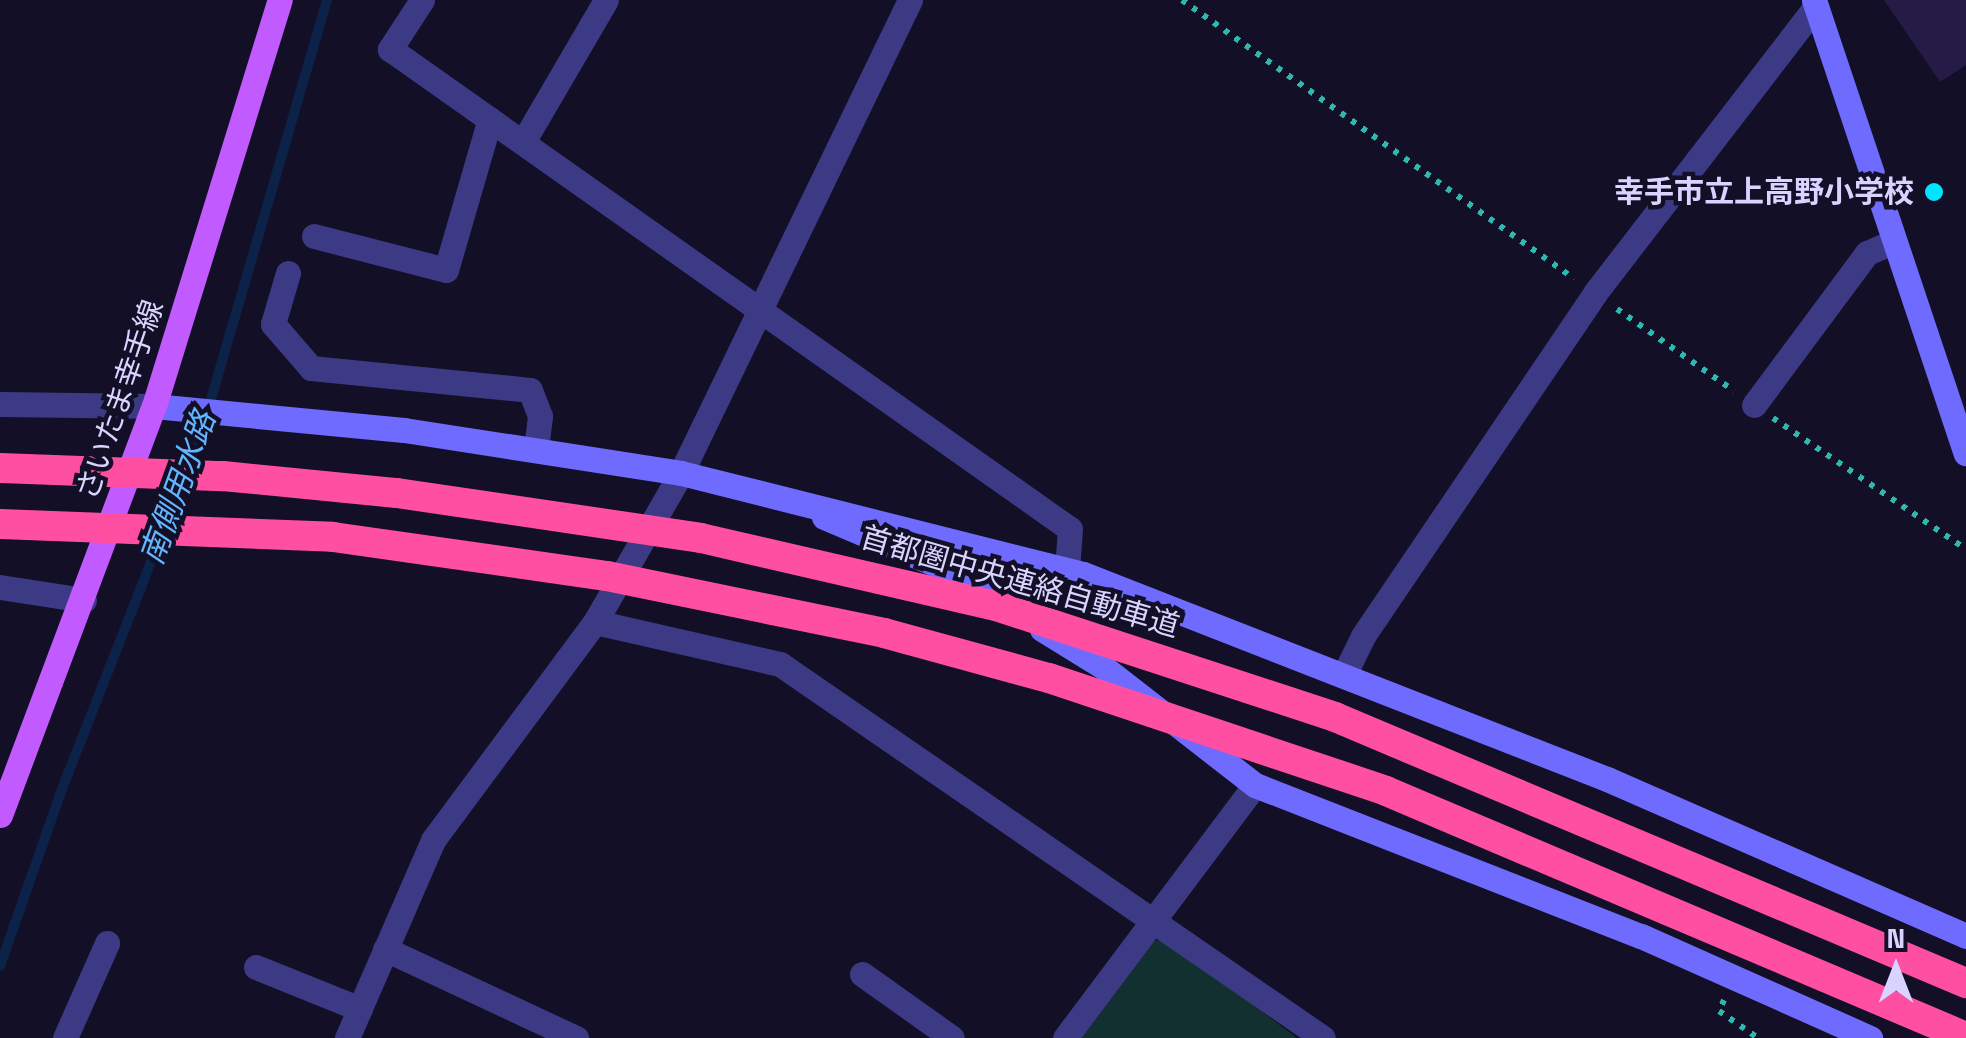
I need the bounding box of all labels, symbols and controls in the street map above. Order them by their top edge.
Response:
place label: 幸手市立上高野小学校 [1614,174,1914,210]
marker: 幸手市立上高野小学校 [1923,181,1945,203]
street label: さいたま幸手線 [69,295,171,505]
water label: 南側用水路 [133,406,223,570]
street label: 首都圏中央連絡自動車道 [856,519,1184,645]
north arrow [1846,918,1946,1018]
text: N [1887,920,1905,956]

